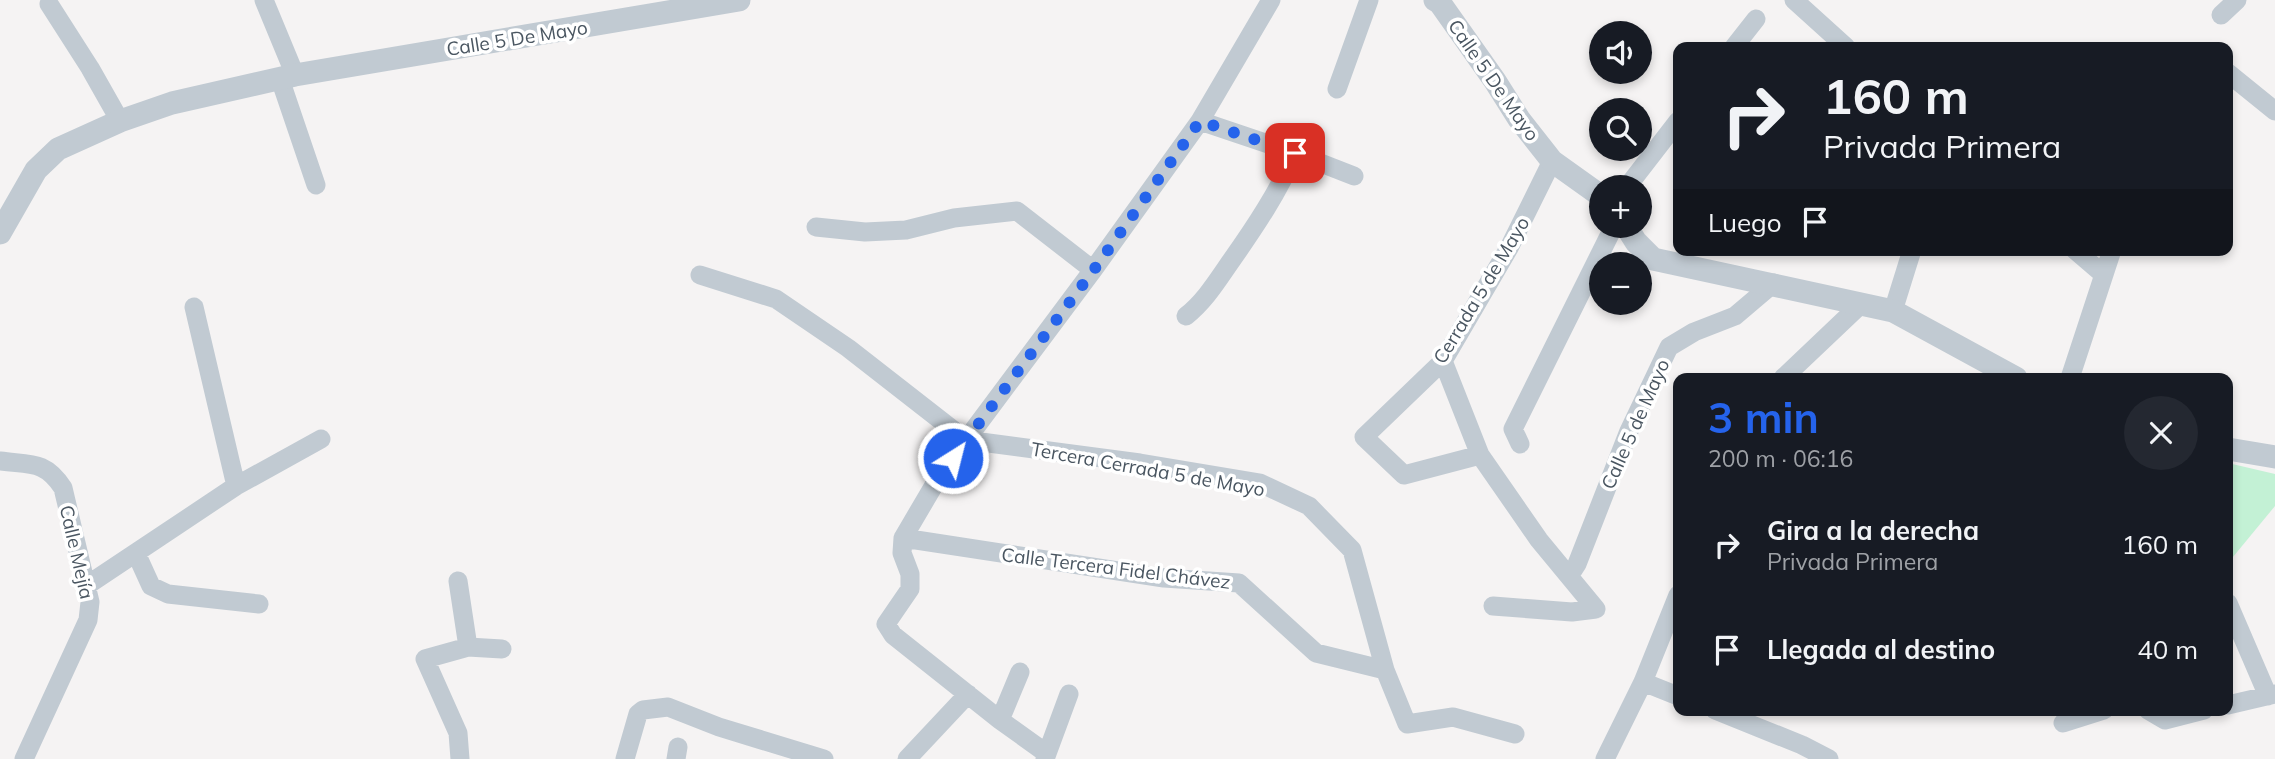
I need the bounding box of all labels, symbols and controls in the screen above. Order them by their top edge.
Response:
street label: Calle 5 De Mayo [445,15,589,61]
street label: Calle 5 De Mayo [1443,15,1545,145]
map controls [1589,21,1652,315]
button: sound [1589,21,1652,84]
text: 160 m [1823,65,1969,126]
icon: right [1708,70,1799,161]
button: search [1589,98,1652,161]
pin [1265,123,1325,183]
text: Privada Primera [1823,126,2061,166]
icon: arrive [1276,134,1314,172]
button: + [1589,175,1652,238]
icon: arrive [1796,203,1834,241]
text: Luego [1708,206,1782,239]
street label: Cerrada 5 de Mayo [1428,212,1534,368]
button: − [1589,252,1652,315]
street label: Calle 5 de Mayo [1596,355,1674,493]
text: 3 min [1708,391,1819,444]
button: close [2124,396,2198,470]
position arrow [916,421,990,495]
street label: Tercera Cerrada 5 de Mayo [1029,437,1267,501]
text: 200 m · 06:16 [1708,444,1853,473]
street label: Calle Mejía [55,503,99,601]
text: Gira a la derecha [1767,514,1979,547]
icon: right [1708,526,1746,564]
text: 160 m [2122,528,2198,561]
street label: Calle Tercera Fidel Chávez [1000,542,1232,594]
text: Privada Primera [1767,547,1938,576]
icon: arrive [1708,631,1746,669]
text: Llegada al destino [1767,633,1995,666]
text: 40 m [2137,633,2198,666]

